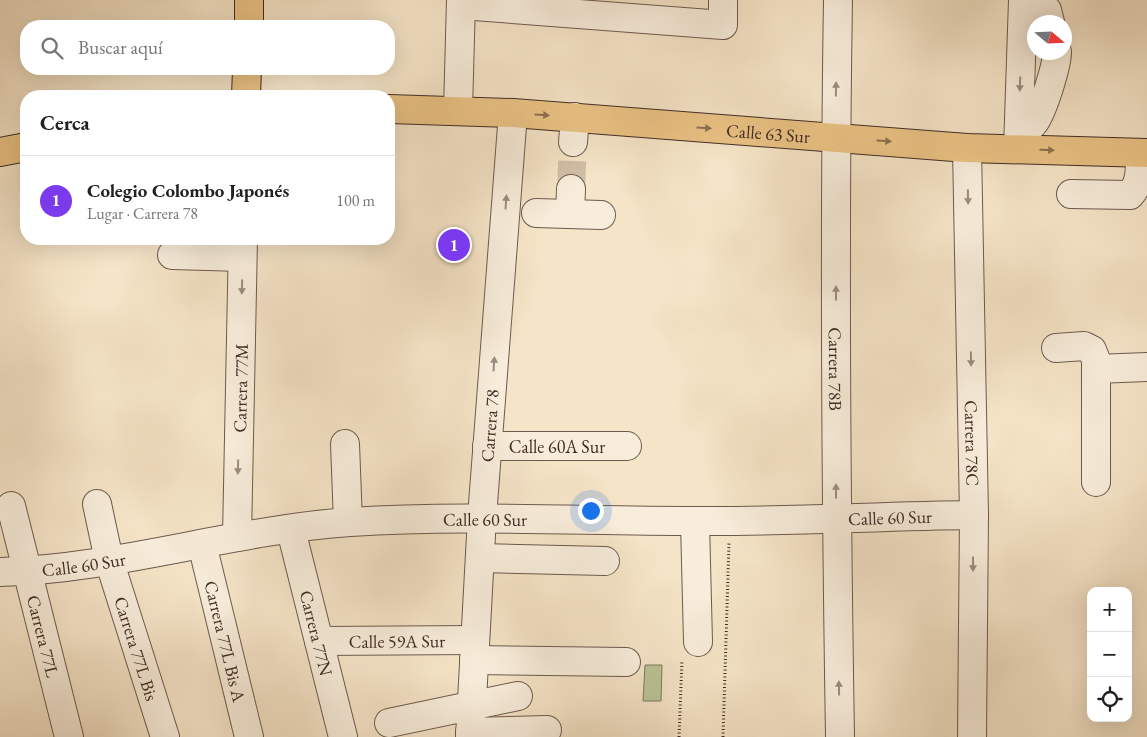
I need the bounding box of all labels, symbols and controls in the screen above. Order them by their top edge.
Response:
north arrow [1027,15,1072,60]
search box [20,20,395,75]
icon: search [38,34,66,62]
text: Buscar aquí [78,35,163,60]
one-way arrow [1016,76,1024,92]
one-way arrow [832,81,840,97]
text: Cerca [40,109,90,136]
one-way arrow [535,112,551,120]
street label: Calle 63 Sur [725,118,811,147]
one-way arrow [697,124,713,132]
one-way arrow [877,138,893,146]
one-way arrow [1039,146,1055,154]
text: Colegio Colombo Japonés [87,178,289,203]
one-way arrow [964,189,972,205]
text: 1 [52,190,60,211]
text: 100 m [336,190,375,211]
one-way arrow [503,194,511,210]
text: Lugar · Carrera 78 [87,203,198,224]
pin: 1 [438,226,470,264]
one-way arrow [238,280,246,296]
one-way arrow [832,285,840,301]
street label: Carrera 78B [824,327,848,411]
street label: Carrera 77M [228,343,252,433]
one-way arrow [967,351,975,367]
one-way arrow [490,356,498,372]
street label: Carrera 78 [475,388,503,463]
street label: Carrera 78C [960,400,985,486]
street label: Calle 60A Sur [509,435,605,458]
one-way arrow [234,460,242,476]
one-way arrow [832,483,840,499]
your location [578,498,604,524]
street label: Calle 60 Sur [848,504,932,530]
street label: Calle 60 Sur [443,507,527,530]
street label: Calle 60 Sur [41,547,127,581]
one-way arrow [969,556,977,572]
street label: Carrera 77L Bis A [200,578,252,705]
map controls [1087,587,1132,722]
button: + [1087,587,1132,632]
street label: Carrera 77N [295,588,339,679]
street label: Carrera 77L [22,593,65,680]
street label: Carrera 77L Bis [110,593,164,704]
street label: Calle 59A Sur [349,629,445,652]
button: − [1087,632,1132,677]
button: locate [1087,677,1132,722]
one-way arrow [835,680,843,696]

